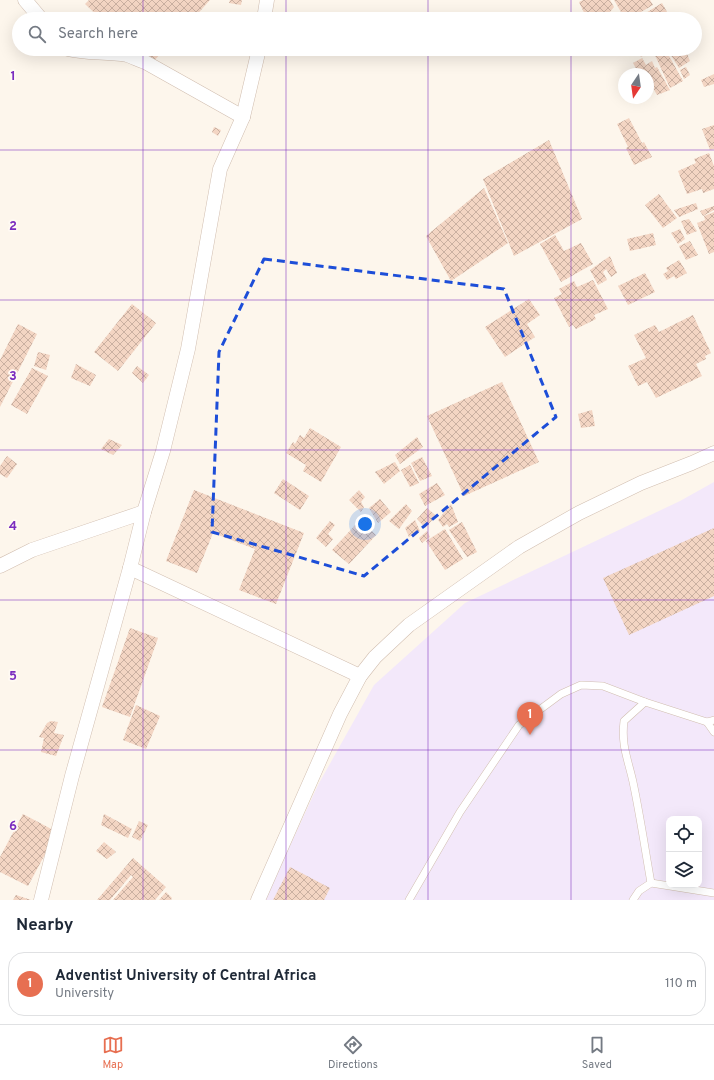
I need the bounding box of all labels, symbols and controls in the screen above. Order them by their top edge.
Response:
search box [12,12,702,56]
icon: search [26,23,48,45]
text: Search here [58,25,138,44]
north arrow [618,68,654,104]
text: 1 [10,69,16,85]
text: 2 [9,219,17,235]
text: 3 [9,369,17,385]
your location [355,514,375,534]
text: 4 [9,519,17,535]
text: 5 [9,669,17,685]
pin: 1 [517,702,543,735]
map controls [666,816,702,888]
button: locate [666,816,702,852]
text: 6 [9,819,17,835]
button: layers [666,852,702,888]
text: Nearby [16,915,73,937]
text: Adventist University of Central Africa [55,967,316,986]
text: 1 [27,976,33,992]
text: 110 m [665,976,697,992]
text: University [55,986,114,1002]
tab: Map [102,1034,124,1072]
tab: Directions [328,1034,378,1072]
tab: Saved [582,1034,612,1072]

